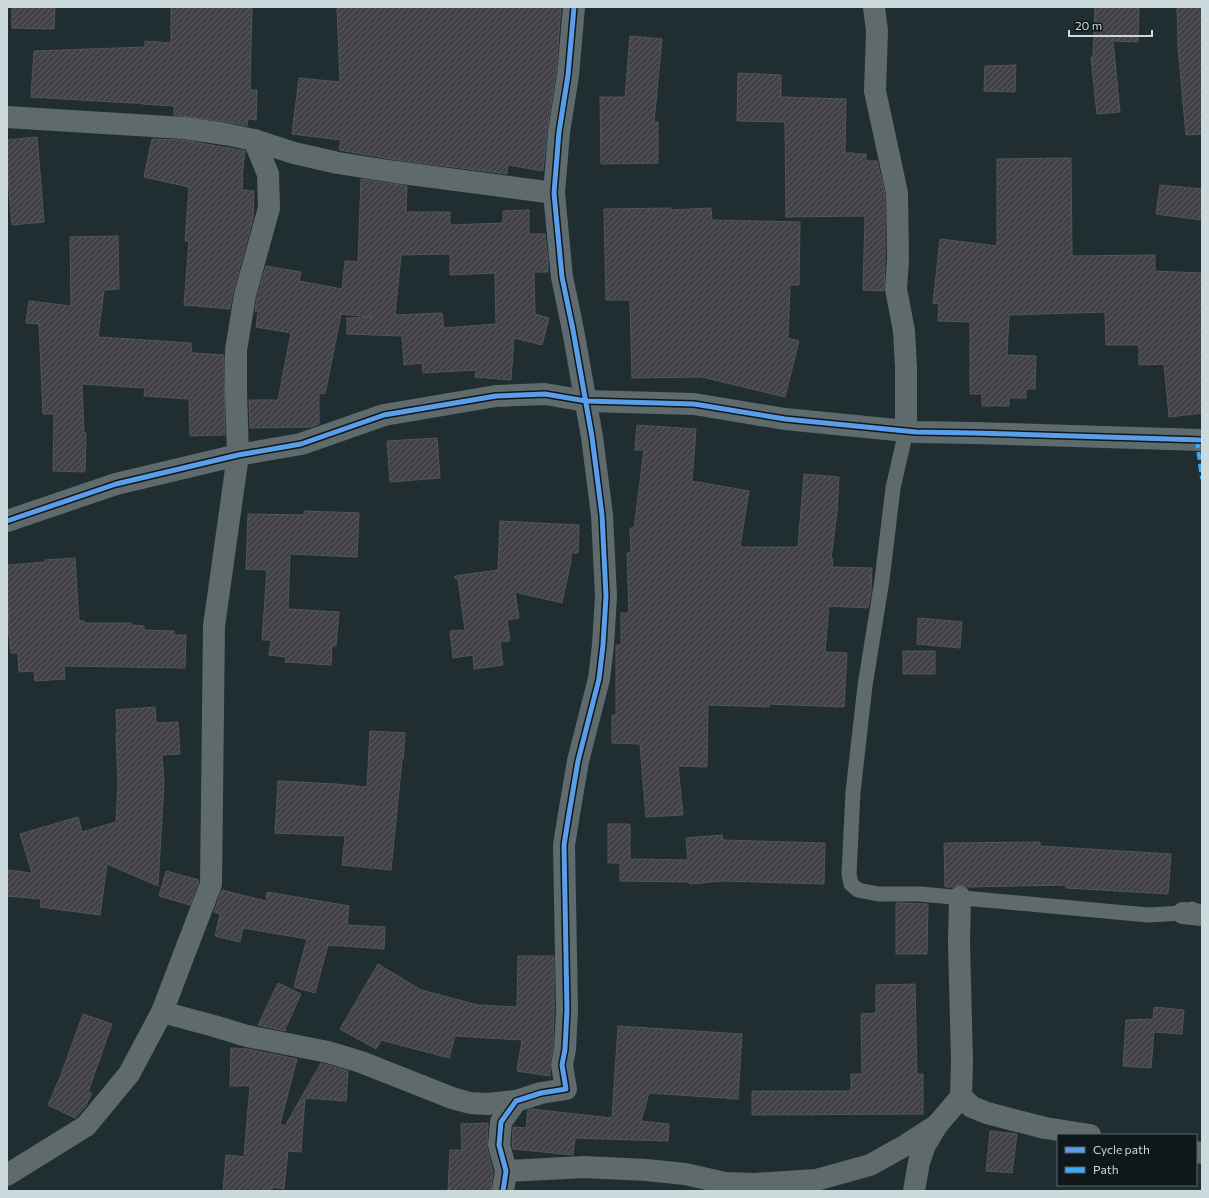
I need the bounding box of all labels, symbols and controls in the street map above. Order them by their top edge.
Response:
scale bar [1069,12,1152,38]
text: 20 m [1075,18,1102,32]
legend [1057,1134,1197,1186]
text: Cycle path [1093,1142,1150,1156]
text: Path [1093,1162,1119,1176]

